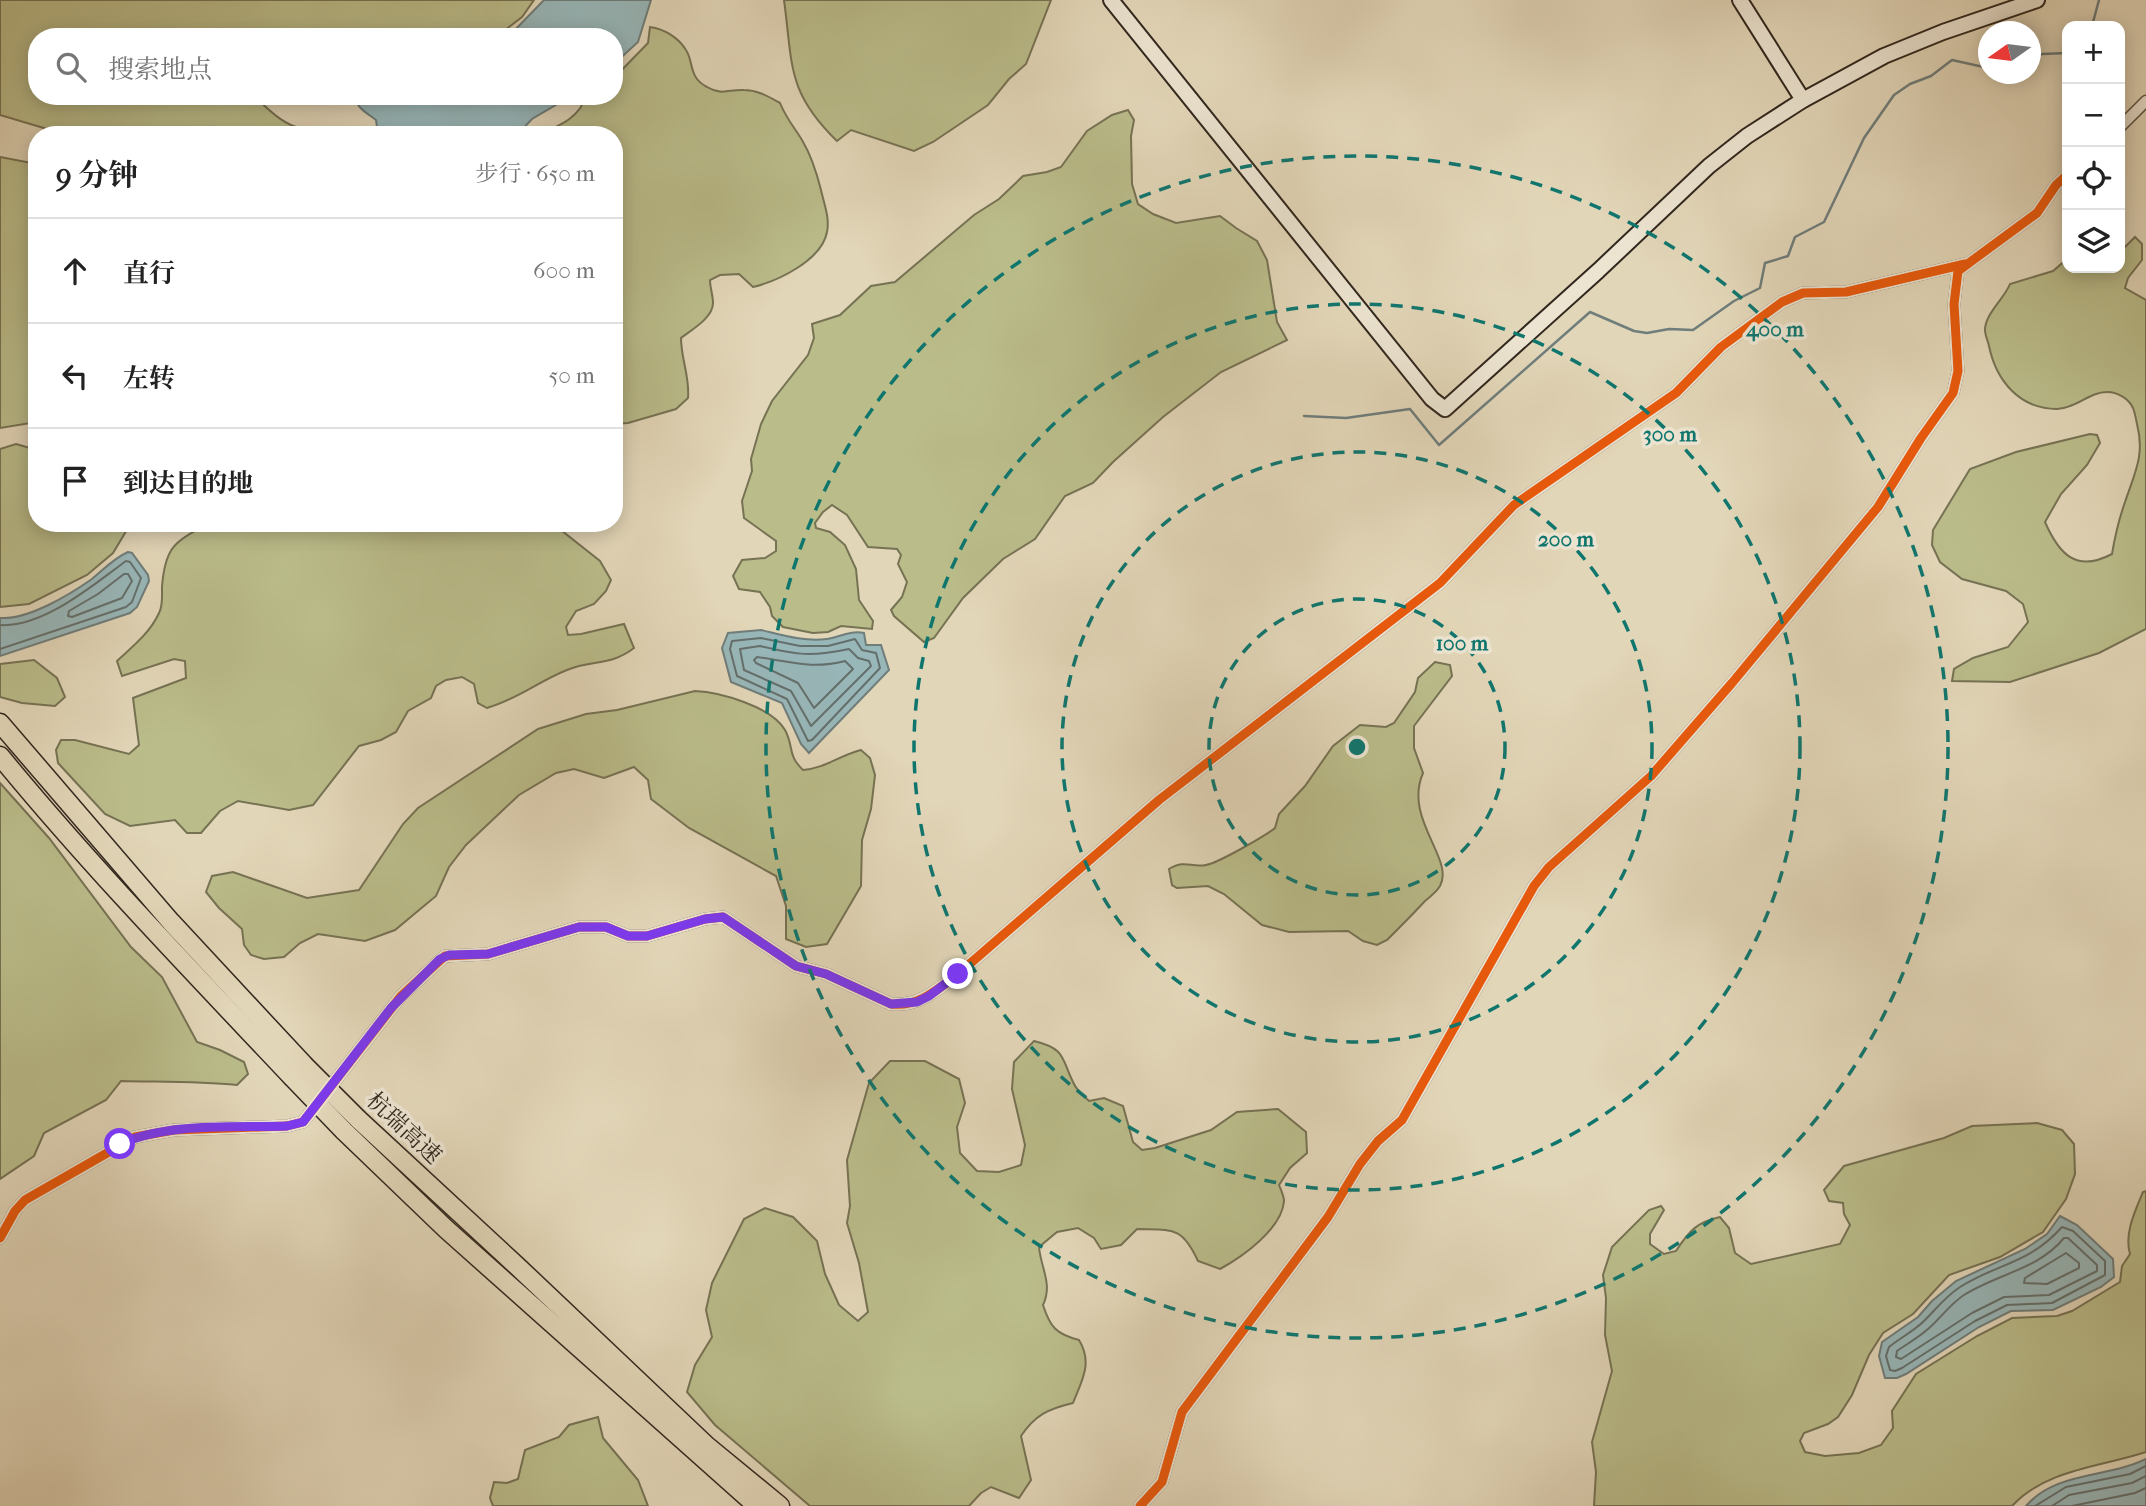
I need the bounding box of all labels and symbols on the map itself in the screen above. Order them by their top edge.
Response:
north arrow [1978,21,2041,84]
text: 400 m [1745,317,1804,342]
text: 300 m [1643,422,1697,446]
text: 200 m [1538,527,1595,551]
text: 100 m [1436,631,1489,655]
centre of rings [1345,735,1369,759]
route end [942,958,973,989]
street label: 杭瑞高速 [361,1087,447,1169]
route start [104,1128,135,1159]

